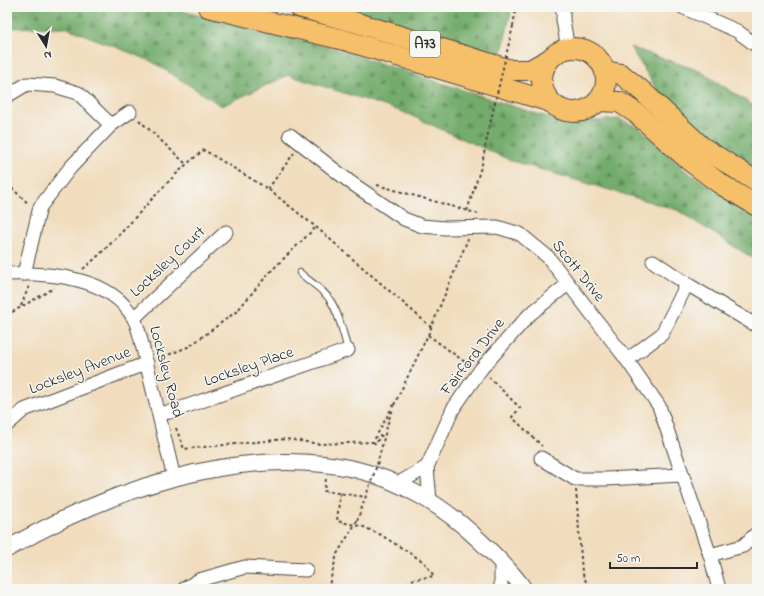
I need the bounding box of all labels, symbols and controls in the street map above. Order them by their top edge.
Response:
north arrow [26,26,66,66]
road number: A73 [410,31,440,57]
text: N [43,46,53,63]
street label: Locksley Court [125,220,212,303]
street label: Scott Drive [545,235,611,308]
street label: Fairford Drive [434,312,512,402]
street label: Locksley Road [142,323,190,421]
street label: Locksley Avenue [26,340,135,401]
street label: Locksley Place [201,340,298,394]
scale bar [610,544,697,570]
text: 50 m [616,550,640,568]

